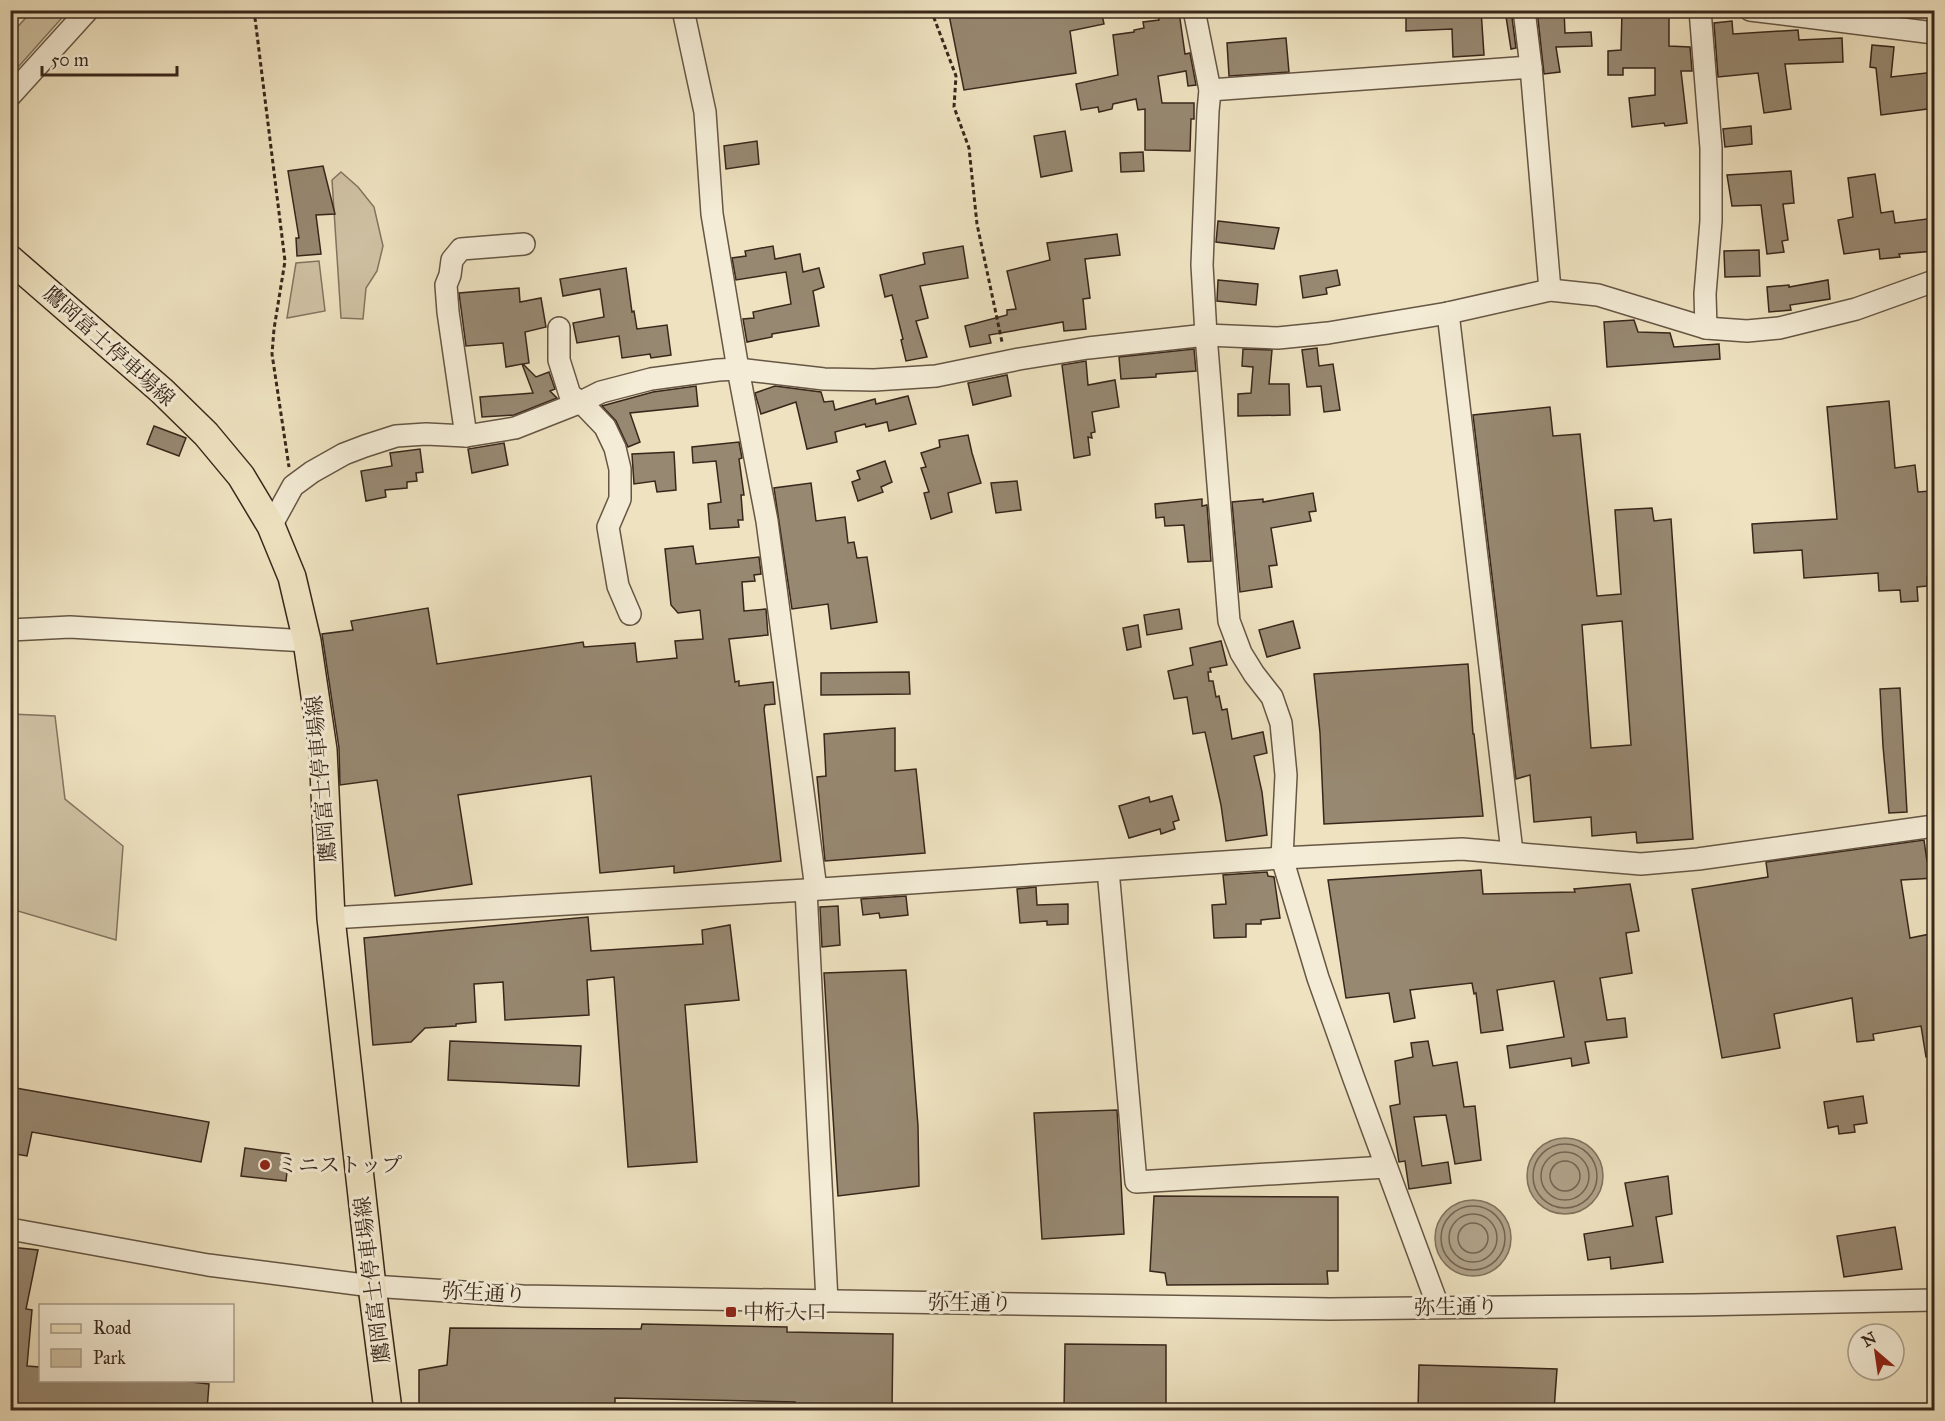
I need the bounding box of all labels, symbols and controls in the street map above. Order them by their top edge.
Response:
scale bar [42,39,177,77]
text: 50 m [51,49,89,71]
street label: 鷹岡富士停車場線 [38,280,180,412]
street label: 鷹岡富士停車場線 [301,694,341,864]
place label: ミニストップ [277,1152,402,1178]
marker: ミニストップ [258,1158,272,1172]
street label: 鷹岡富士停車場線 [349,1195,395,1365]
street label: 弥生通り [441,1278,527,1308]
street label: 弥生通り [928,1289,1012,1317]
street label: 弥生通り [1414,1293,1498,1321]
place label: 中桁入口 [743,1299,827,1325]
legend [39,1304,234,1382]
marker: 中桁入口 [724,1305,738,1319]
text: Road [93,1317,131,1339]
north arrow [1846,1322,1906,1382]
text: N [1858,1328,1880,1351]
text: Park [93,1347,126,1369]

